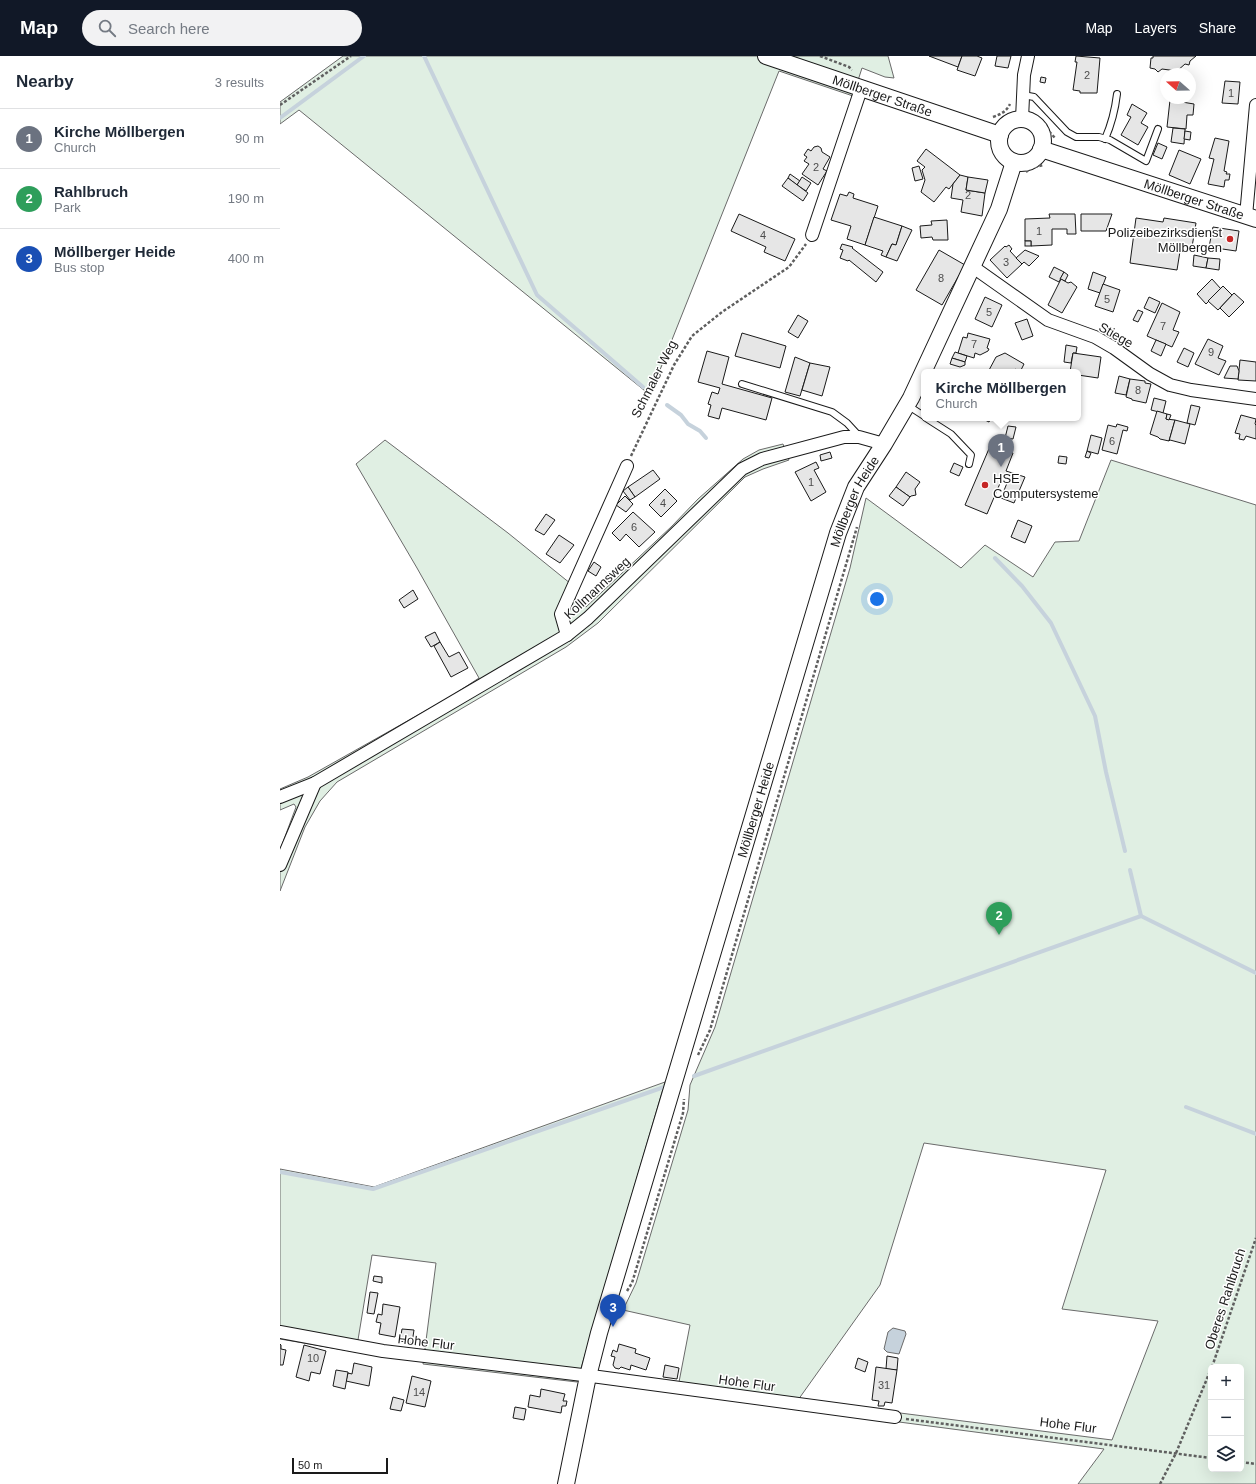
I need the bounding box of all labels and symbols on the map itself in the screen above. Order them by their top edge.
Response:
north arrow [1160,68,1196,104]
house number: 2 [1084,69,1090,81]
street label: Möllberger Straße [831,72,934,119]
house number: 1 [1228,87,1234,99]
house number: 2 [813,161,819,173]
street label: Möllberger Straße [1142,176,1246,222]
house number: 2 [965,189,971,201]
house number: 1 [1036,225,1042,237]
place label: Polizeibezirksdienst Möllbergen [1108,225,1222,255]
house number: 4 [760,229,766,241]
marker: Polizeibezirksdienst Möllbergen [1225,234,1235,244]
house number: 3 [1003,256,1009,268]
house number: 8 [938,272,944,284]
house number: 5 [1104,293,1110,305]
house number: 5 [986,306,992,318]
street label: Stiege [1096,319,1136,351]
house number: 7 [1160,320,1166,332]
street label: Schmaler Weg [628,338,680,420]
house number: 7 [971,338,977,350]
house number: 9 [1208,346,1214,358]
house number: 8 [1135,384,1141,396]
pin: 1 [988,434,1014,467]
house number: 6 [1109,435,1115,447]
street label: Möllberger Heide [827,453,882,549]
place label: HSE Computersysteme [993,471,1098,501]
house number: 1 [808,476,814,488]
marker: HSE Computersysteme [980,480,990,490]
house number: 4 [660,497,666,509]
house number: 6 [631,521,637,533]
street label: Kollmannsweg [561,554,633,622]
your location [867,589,887,609]
street label: Möllberger Heide [734,760,777,859]
pin: 2 [986,902,1012,935]
street label: Oberes Rahlbruch [1202,1247,1248,1351]
pin: 3 [600,1294,626,1327]
street label: Hohe Flur [397,1331,456,1353]
house number: 10 [307,1352,319,1364]
street label: Hohe Flur [718,1372,777,1394]
house number: 31 [878,1379,890,1391]
house number: 14 [413,1386,425,1398]
street label: Hohe Flur [1039,1414,1098,1436]
scale bar [292,1456,388,1475]

